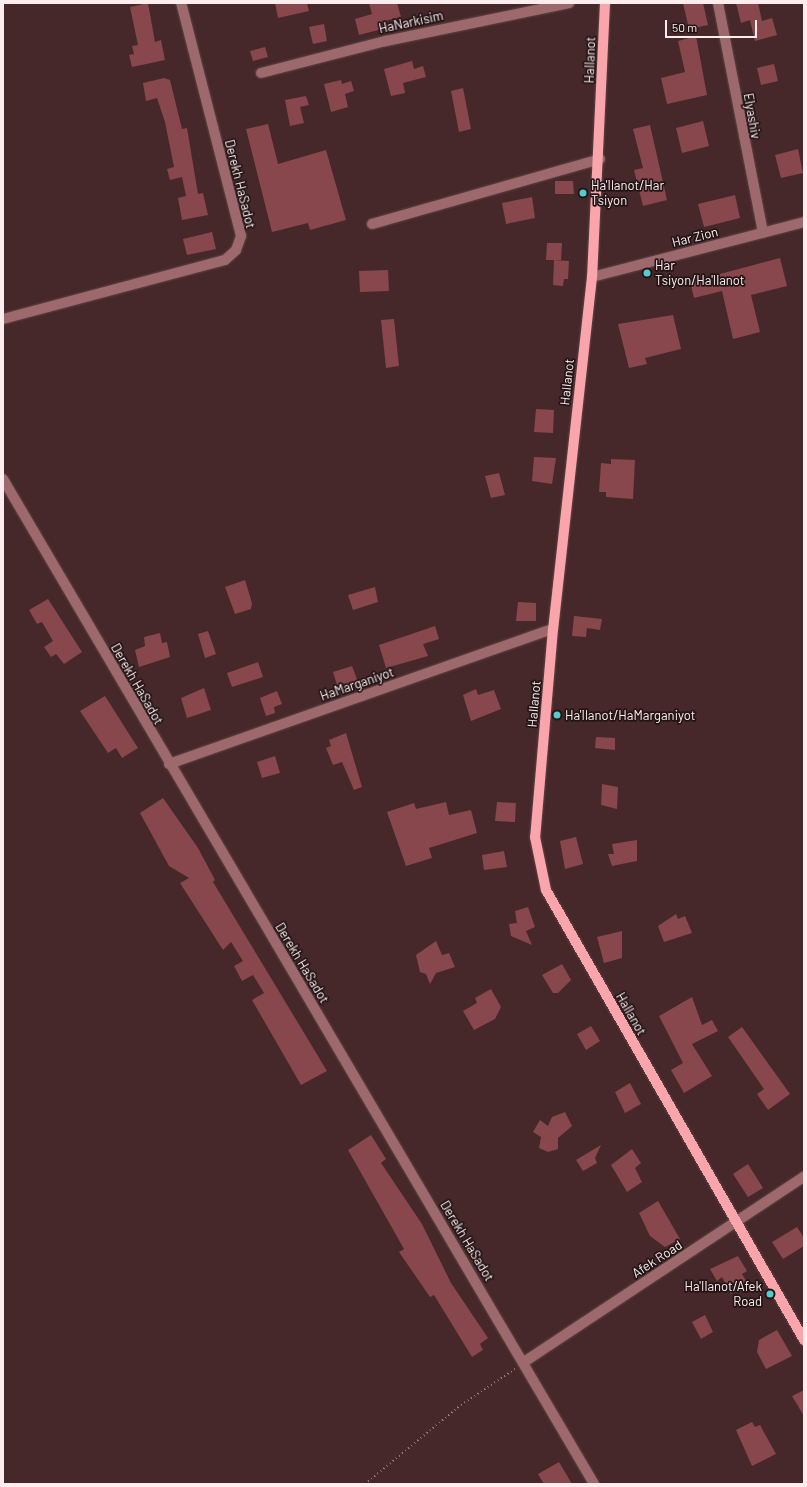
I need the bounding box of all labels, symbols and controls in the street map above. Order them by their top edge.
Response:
street label: HaNarkisim [377,8,445,36]
scale bar [667,12,759,38]
text: 50 m [672,20,697,34]
street label: HaIlanot [581,36,599,84]
street label: Elyashiv [740,92,764,140]
street label: Derekh HaSadot [221,138,259,230]
place label: Ha'Ilanot/Har Tsiyon [591,178,664,209]
marker: Ha'Ilanot/Har Tsiyon [578,188,588,198]
street label: Har Zion [670,224,720,250]
place label: Har Tsiyon/Ha'Ilanot [655,258,745,289]
marker: Har Tsiyon/Ha'Ilanot [642,268,652,278]
street label: HaIlanot [557,358,577,406]
street label: Derekh HaSadot [108,641,166,727]
street label: HaMarganiyot [318,664,396,704]
street label: HaIlanot [524,680,544,728]
place label: Ha'Ilanot/HaMarganiyot [565,707,695,723]
marker: Ha'Ilanot/HaMarganiyot [552,710,562,720]
street label: Derekh HaSadot [272,920,332,1006]
street label: HaIlanot [613,990,649,1038]
street label: Derekh HaSadot [437,1198,497,1284]
street label: Afek Road [629,1237,685,1281]
place label: Ha'Ilanot/Afek Road [685,1279,762,1310]
marker: Ha'Ilanot/Afek Road [765,1289,775,1299]

